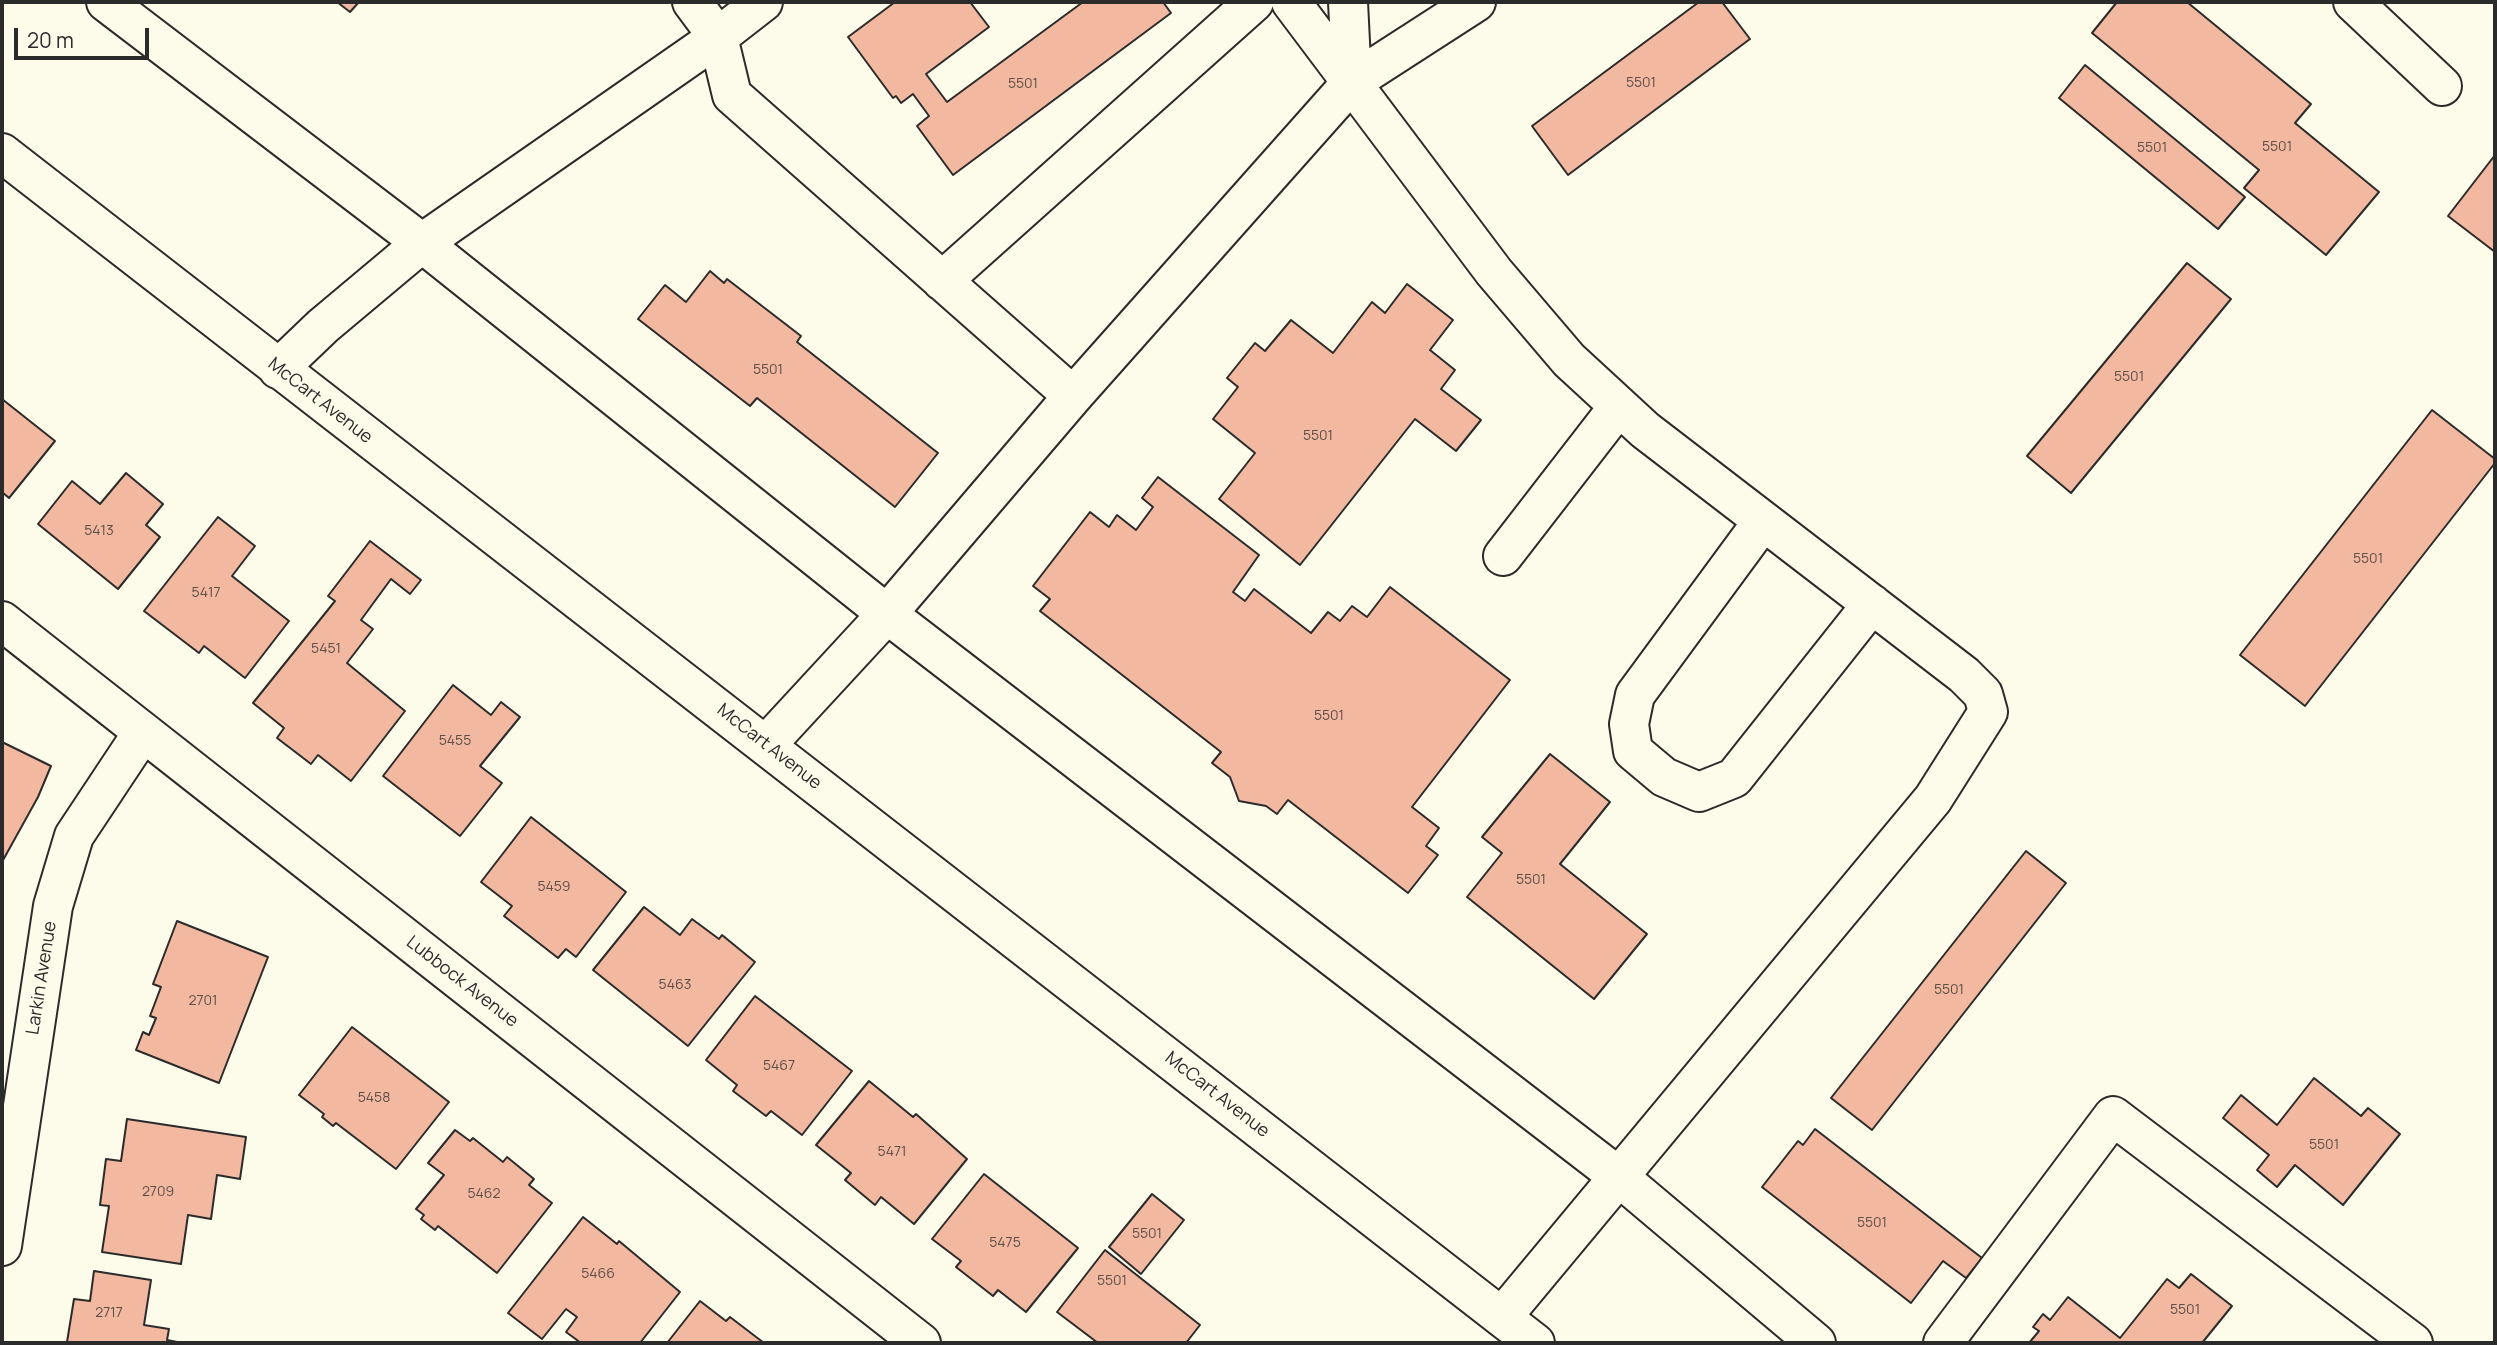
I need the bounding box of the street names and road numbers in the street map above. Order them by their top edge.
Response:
street label: McCart Avenue [263,353,377,449]
street label: McCart Avenue [712,699,826,795]
street label: Larkin Avenue [22,920,62,1036]
street label: Lubbock Avenue [402,932,522,1032]
street label: McCart Avenue [1160,1047,1274,1143]

